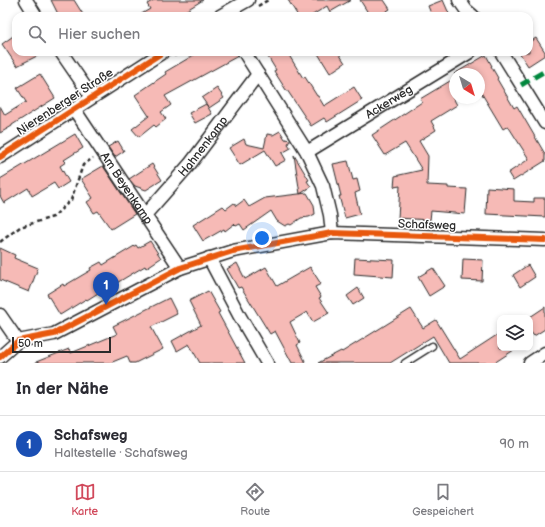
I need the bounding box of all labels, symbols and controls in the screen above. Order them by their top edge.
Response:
search box [12,12,533,56]
icon: search [26,23,48,45]
text: Hier suchen [58,25,140,44]
street label: Nierenberger Straße [14,65,116,139]
north arrow [449,68,485,104]
street label: Ackerweg [362,82,415,122]
street label: Hahnenkamp [175,113,231,180]
street label: Am Beyenkamp [97,149,156,227]
street label: Schafsweg [398,216,456,234]
your location [252,228,272,248]
pin: 1 [93,272,119,305]
map controls [497,315,533,351]
button: layers [497,315,533,351]
scale bar [12,335,111,354]
text: 50 m [18,337,43,350]
text: In der Nähe [16,379,109,399]
text: Schafsweg [54,426,128,445]
text: 1 [26,436,32,452]
text: 90 m [500,436,529,452]
text: Haltestelle · Schafsweg [54,445,188,461]
tab: Karte [71,481,98,518]
tab: Route [240,481,270,518]
tab: Gespeichert [412,481,474,518]

